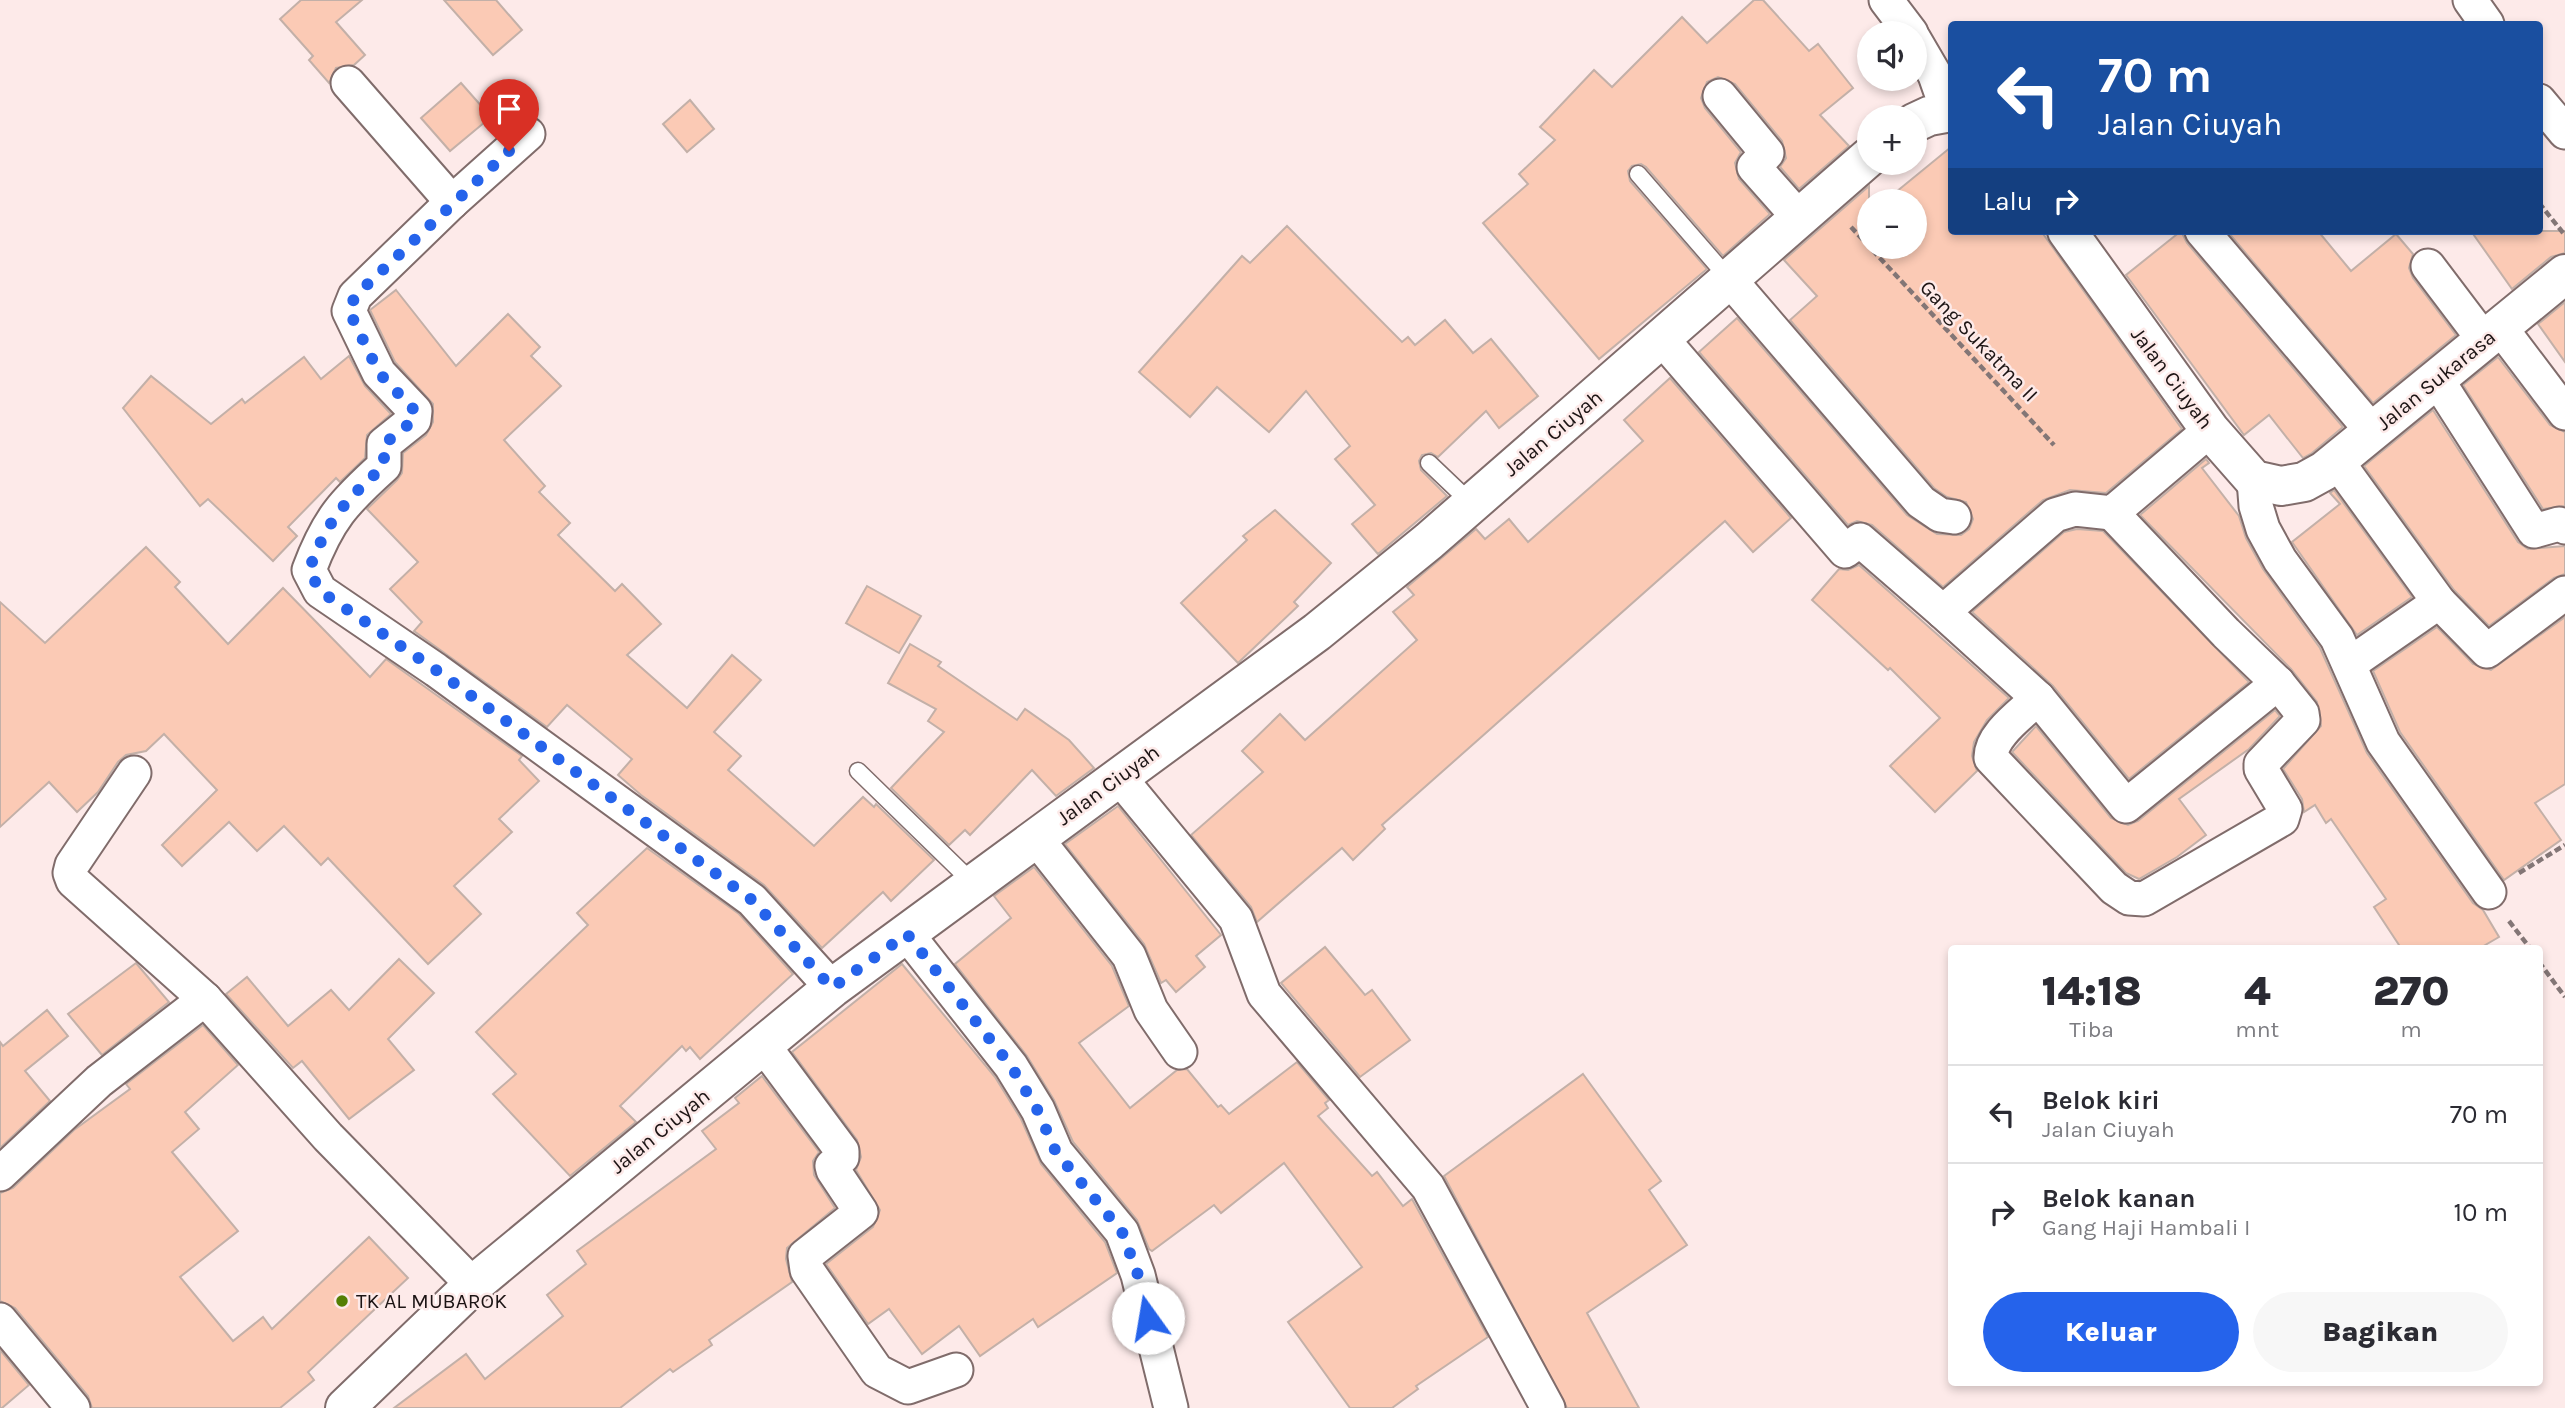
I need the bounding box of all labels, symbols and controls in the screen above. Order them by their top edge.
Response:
map controls [1857,21,1927,259]
button: sound [1857,21,1927,91]
text: 70 m [2098,47,2212,104]
icon: left [1983,49,2074,140]
pin [479,79,539,151]
icon: arrive [490,90,528,128]
button: + [1857,105,1927,175]
text: Jalan Ciuyah [2098,106,2282,143]
icon: right [2047,182,2085,220]
text: Lalu [1983,186,2033,217]
button: − [1857,189,1927,259]
street label: Gang Sukatma II [1915,275,2043,407]
street label: Jalan Ciuyah [2126,322,2218,434]
street label: Jalan Sukarasa [2372,325,2500,435]
street label: Jalan Ciuyah [1499,385,1607,481]
street label: Jalan Ciuyah [1052,740,1164,830]
text: 14:18 [2041,966,2142,1016]
text: 4 [2244,966,2271,1016]
text: 270 [2373,966,2450,1016]
text: Tiba [2069,1016,2114,1043]
text: mnt [2235,1016,2279,1043]
text: m [2400,1016,2422,1043]
street label: Jalan Ciuyah [605,1084,715,1178]
text: Belok kiri [2042,1085,2160,1116]
icon: left [1983,1095,2021,1133]
text: 70 m [2450,1099,2508,1130]
text: Jalan Ciuyah [2042,1116,2175,1143]
text: Belok kanan [2042,1183,2195,1214]
icon: right [1983,1193,2021,1231]
text: 10 m [2453,1197,2508,1228]
text: Gang Haji Hambali I [2042,1214,2250,1241]
position arrow [1111,1281,1185,1355]
place label: TK AL MUBAROK [356,1289,507,1313]
button: Keluar [1983,1292,2239,1372]
button: Bagikan [2253,1292,2508,1372]
marker: TK AL MUBAROK [334,1293,350,1309]

